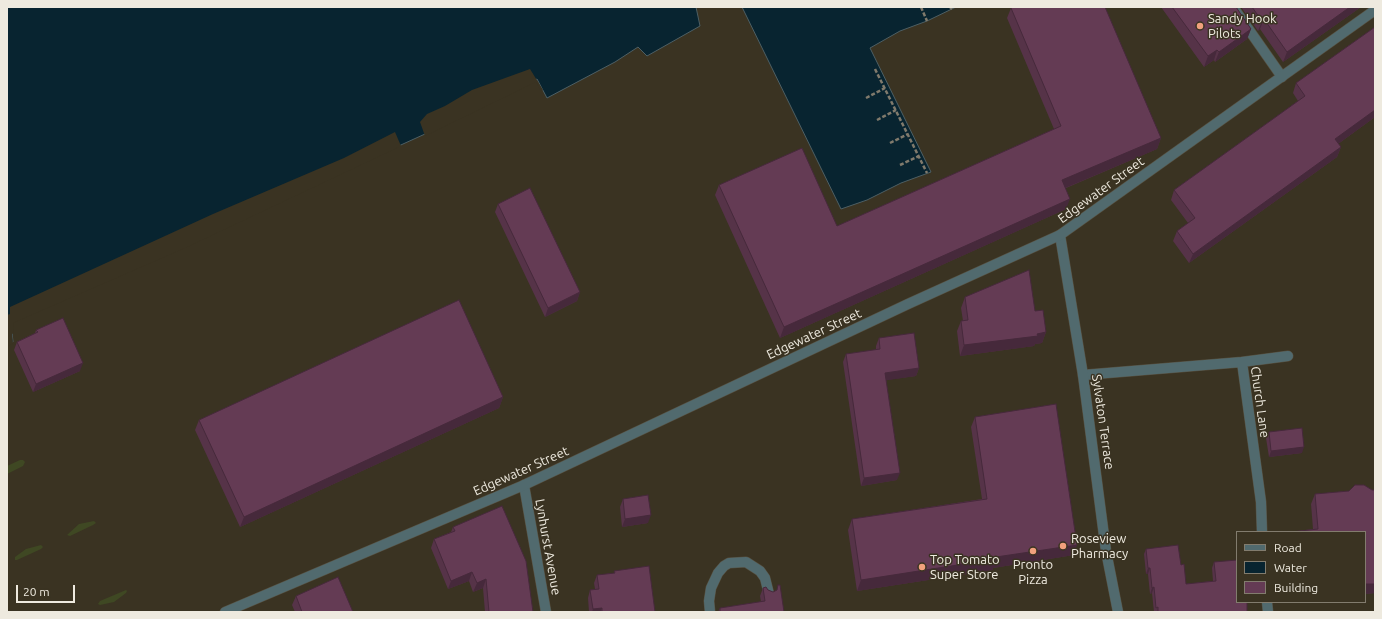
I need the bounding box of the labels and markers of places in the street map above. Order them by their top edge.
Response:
place label: Sandy Hook Pilots [1208,11,1277,42]
marker: Sandy Hook Pilots [1195,21,1205,31]
place label: Roseview Pharmacy [1071,531,1128,562]
marker: Roseview Pharmacy [1058,541,1068,551]
marker: Pronto Pizza [1028,546,1038,556]
place label: Top Tomato Super Store [930,552,1000,583]
place label: Pronto Pizza [1013,557,1053,588]
marker: Top Tomato Super Store [917,562,927,572]

